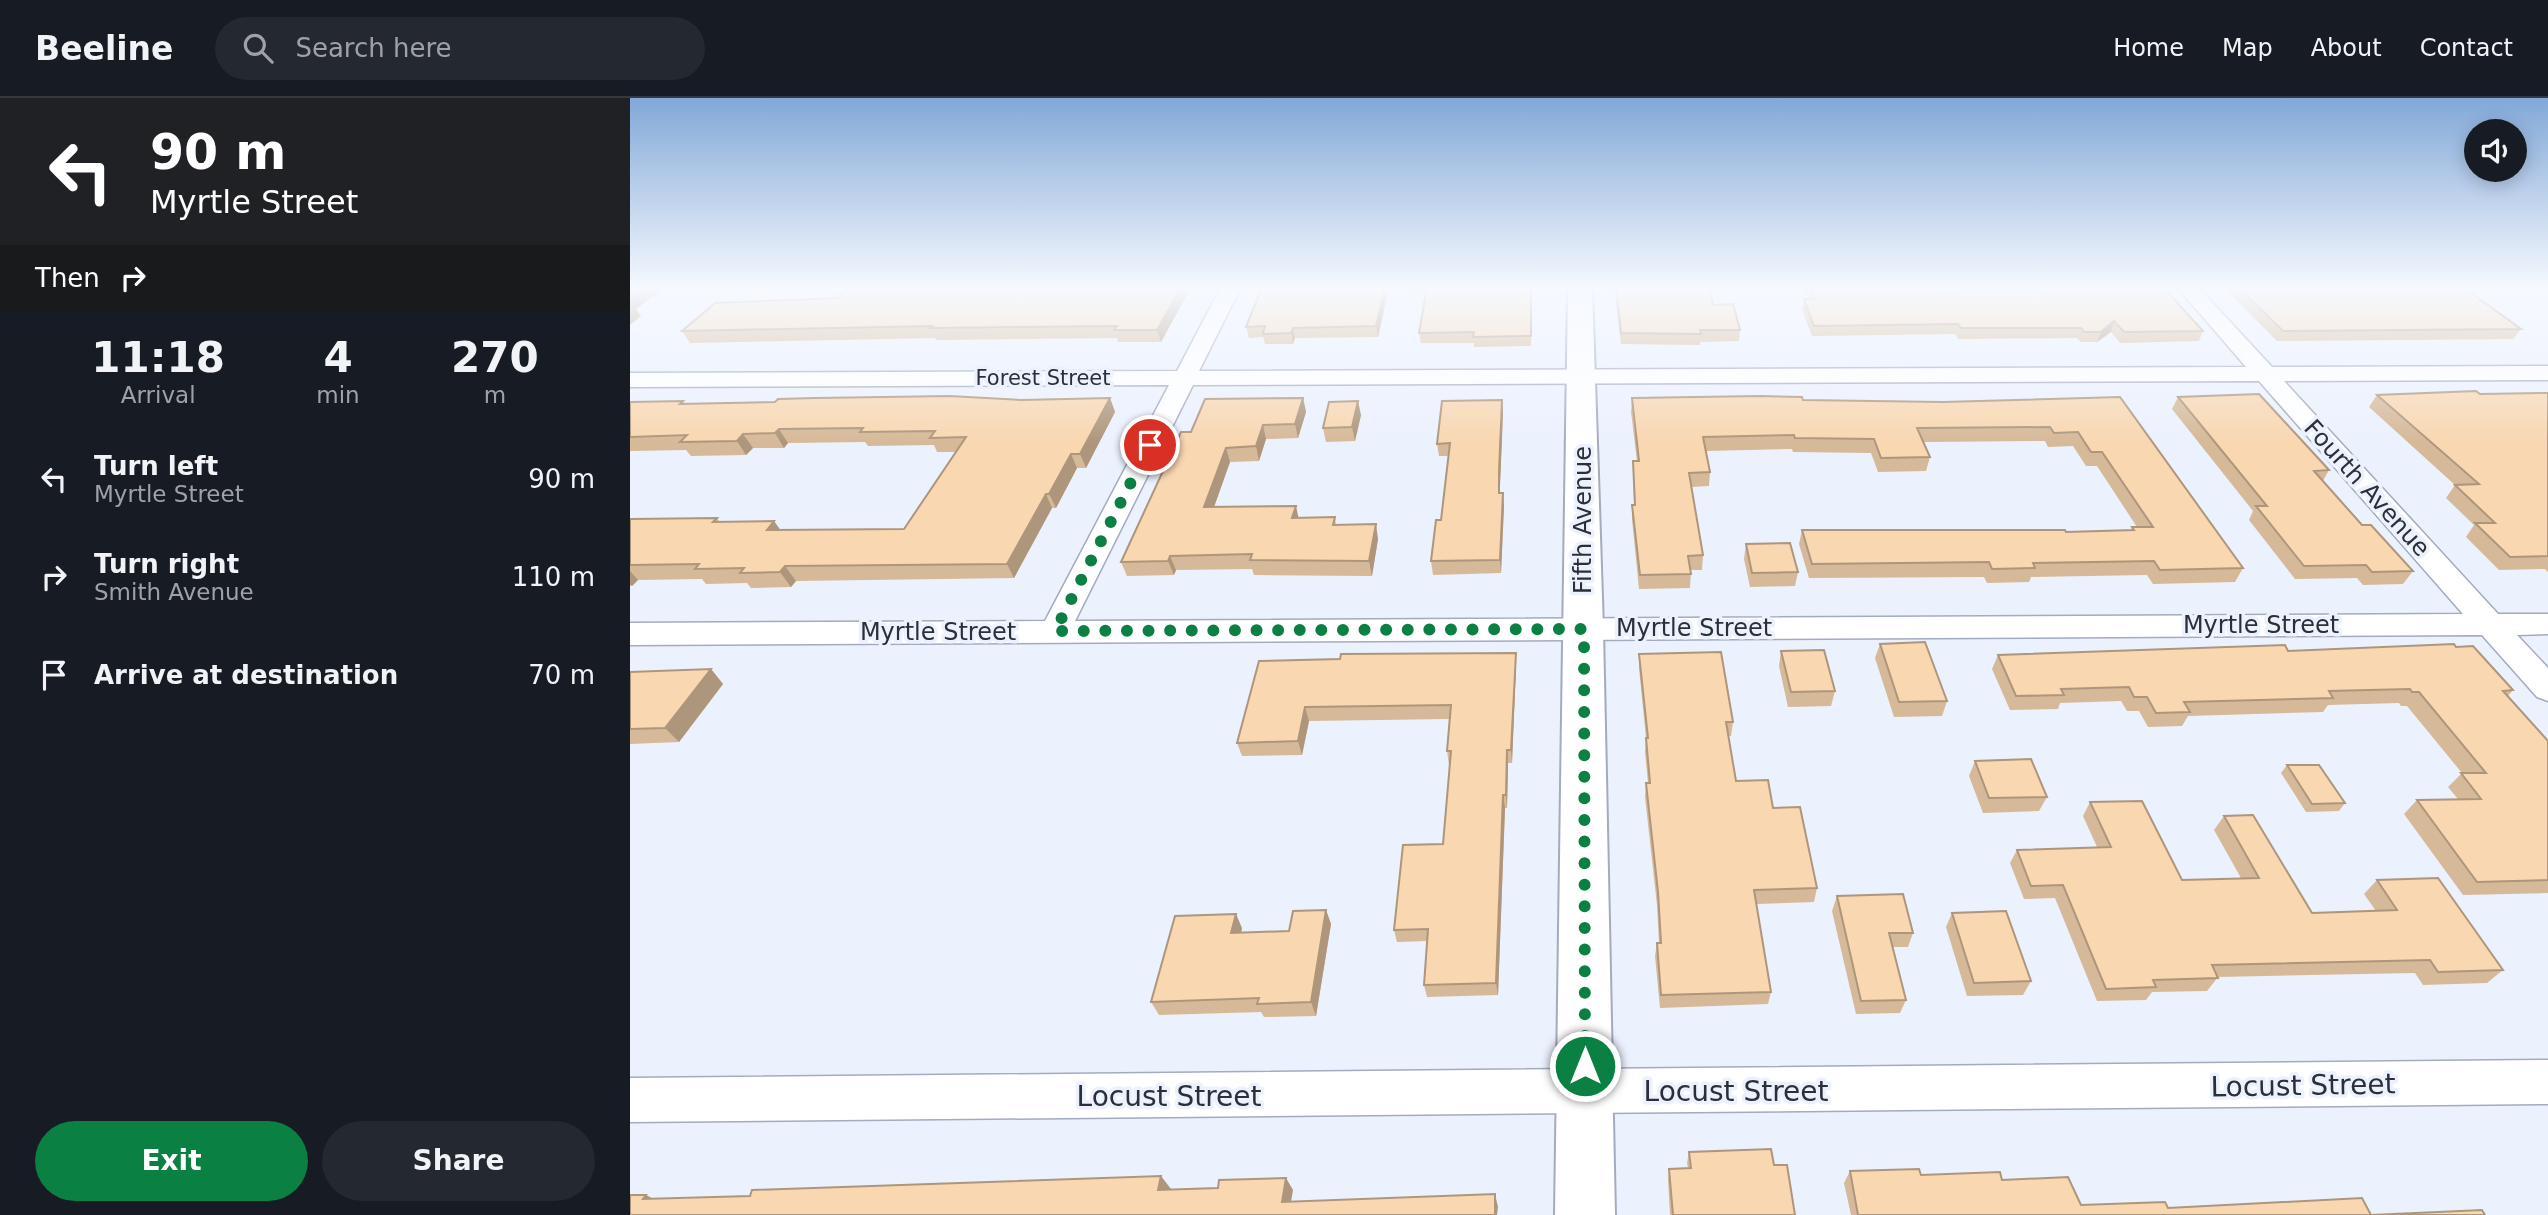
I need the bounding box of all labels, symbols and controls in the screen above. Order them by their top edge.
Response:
search box [215,17,705,80]
text: Beeline [35,29,173,68]
icon: search [239,29,277,67]
text: Search here [295,33,452,63]
text: Home [2113,34,2184,62]
text: Map [2222,34,2273,62]
text: About [2311,34,2382,62]
text: Contact [2420,34,2513,62]
map controls [2464,119,2527,182]
button: sound [2464,119,2527,182]
text: 90 m [150,124,286,181]
icon: left [35,126,126,217]
text: Myrtle Street [150,183,358,221]
icon: right [114,259,152,297]
text: Then [35,263,100,293]
text: 11:18 [91,333,225,382]
text: 4 [323,333,353,382]
text: 270 [451,333,539,382]
street label: Forest Street [976,366,1110,390]
text: Arrival [121,382,196,408]
text: min [316,382,360,408]
text: m [484,382,506,408]
street label: Fourth Avenue [2298,414,2436,562]
pin [1120,415,1180,475]
icon: arrive [1131,426,1169,464]
street label: Fifth Avenue [1569,446,1597,594]
text: Turn left [94,451,218,481]
icon: left [35,460,73,498]
text: 90 m [528,464,595,494]
text: Myrtle Street [94,481,244,507]
text: Turn right [94,549,239,579]
icon: right [35,558,73,596]
text: 110 m [512,562,595,592]
text: Smith Avenue [94,579,254,605]
street label: Myrtle Street [2183,611,2339,639]
street label: Myrtle Street [1616,614,1772,642]
street label: Myrtle Street [860,618,1016,646]
icon: arrive [35,656,73,694]
text: Arrive at destination [94,660,398,690]
text: 70 m [528,660,595,690]
position arrow [1548,1029,1622,1103]
street label: Locust Street [2210,1067,2396,1104]
street label: Locust Street [1644,1075,1828,1108]
street label: Locust Street [1077,1080,1261,1113]
button: Exit [35,1121,308,1201]
button: Share [322,1121,595,1201]

